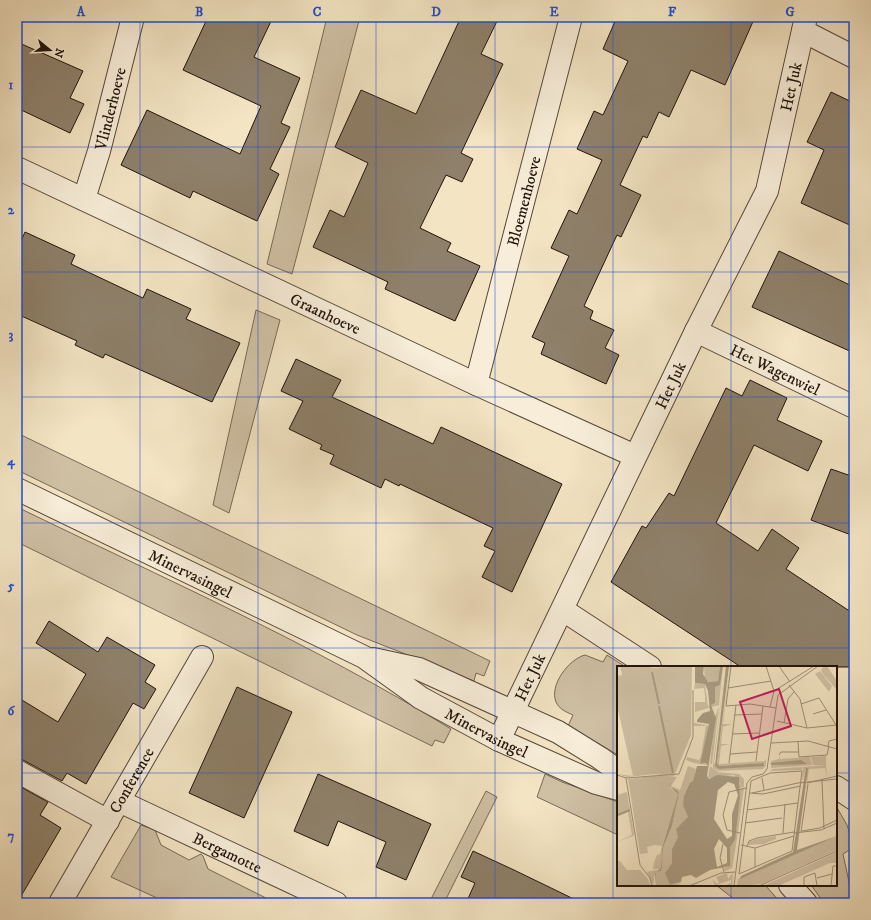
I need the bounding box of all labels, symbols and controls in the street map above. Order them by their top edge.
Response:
text: A [76,4,86,20]
text: B [195,4,203,20]
text: C [313,4,322,20]
text: D [431,4,441,20]
text: E [549,4,559,20]
text: F [668,4,677,20]
text: G [785,4,795,20]
north arrow [30,30,70,70]
text: N [51,46,67,59]
street label: Het Juk [776,60,807,113]
street label: Vlinderhoeve [90,65,131,153]
text: 1 [9,77,14,93]
street label: Bloemenhoeve [503,154,546,249]
text: 2 [8,202,15,218]
street label: Graanhoeve [287,289,364,339]
text: 3 [9,327,14,343]
street label: Het Wagenwiel [727,340,823,400]
street label: Het Juk [651,358,691,412]
text: 4 [6,453,15,470]
street label: Minervasingel [145,545,236,603]
text: 5 [7,578,15,594]
street label: Het Juk [510,650,550,704]
inset map [617,666,837,886]
text: 6 [8,703,16,719]
street label: Minervasingel [441,704,531,763]
street label: Conference [105,744,159,817]
text: 7 [8,828,15,844]
street label: Bergamotte [189,828,265,878]

